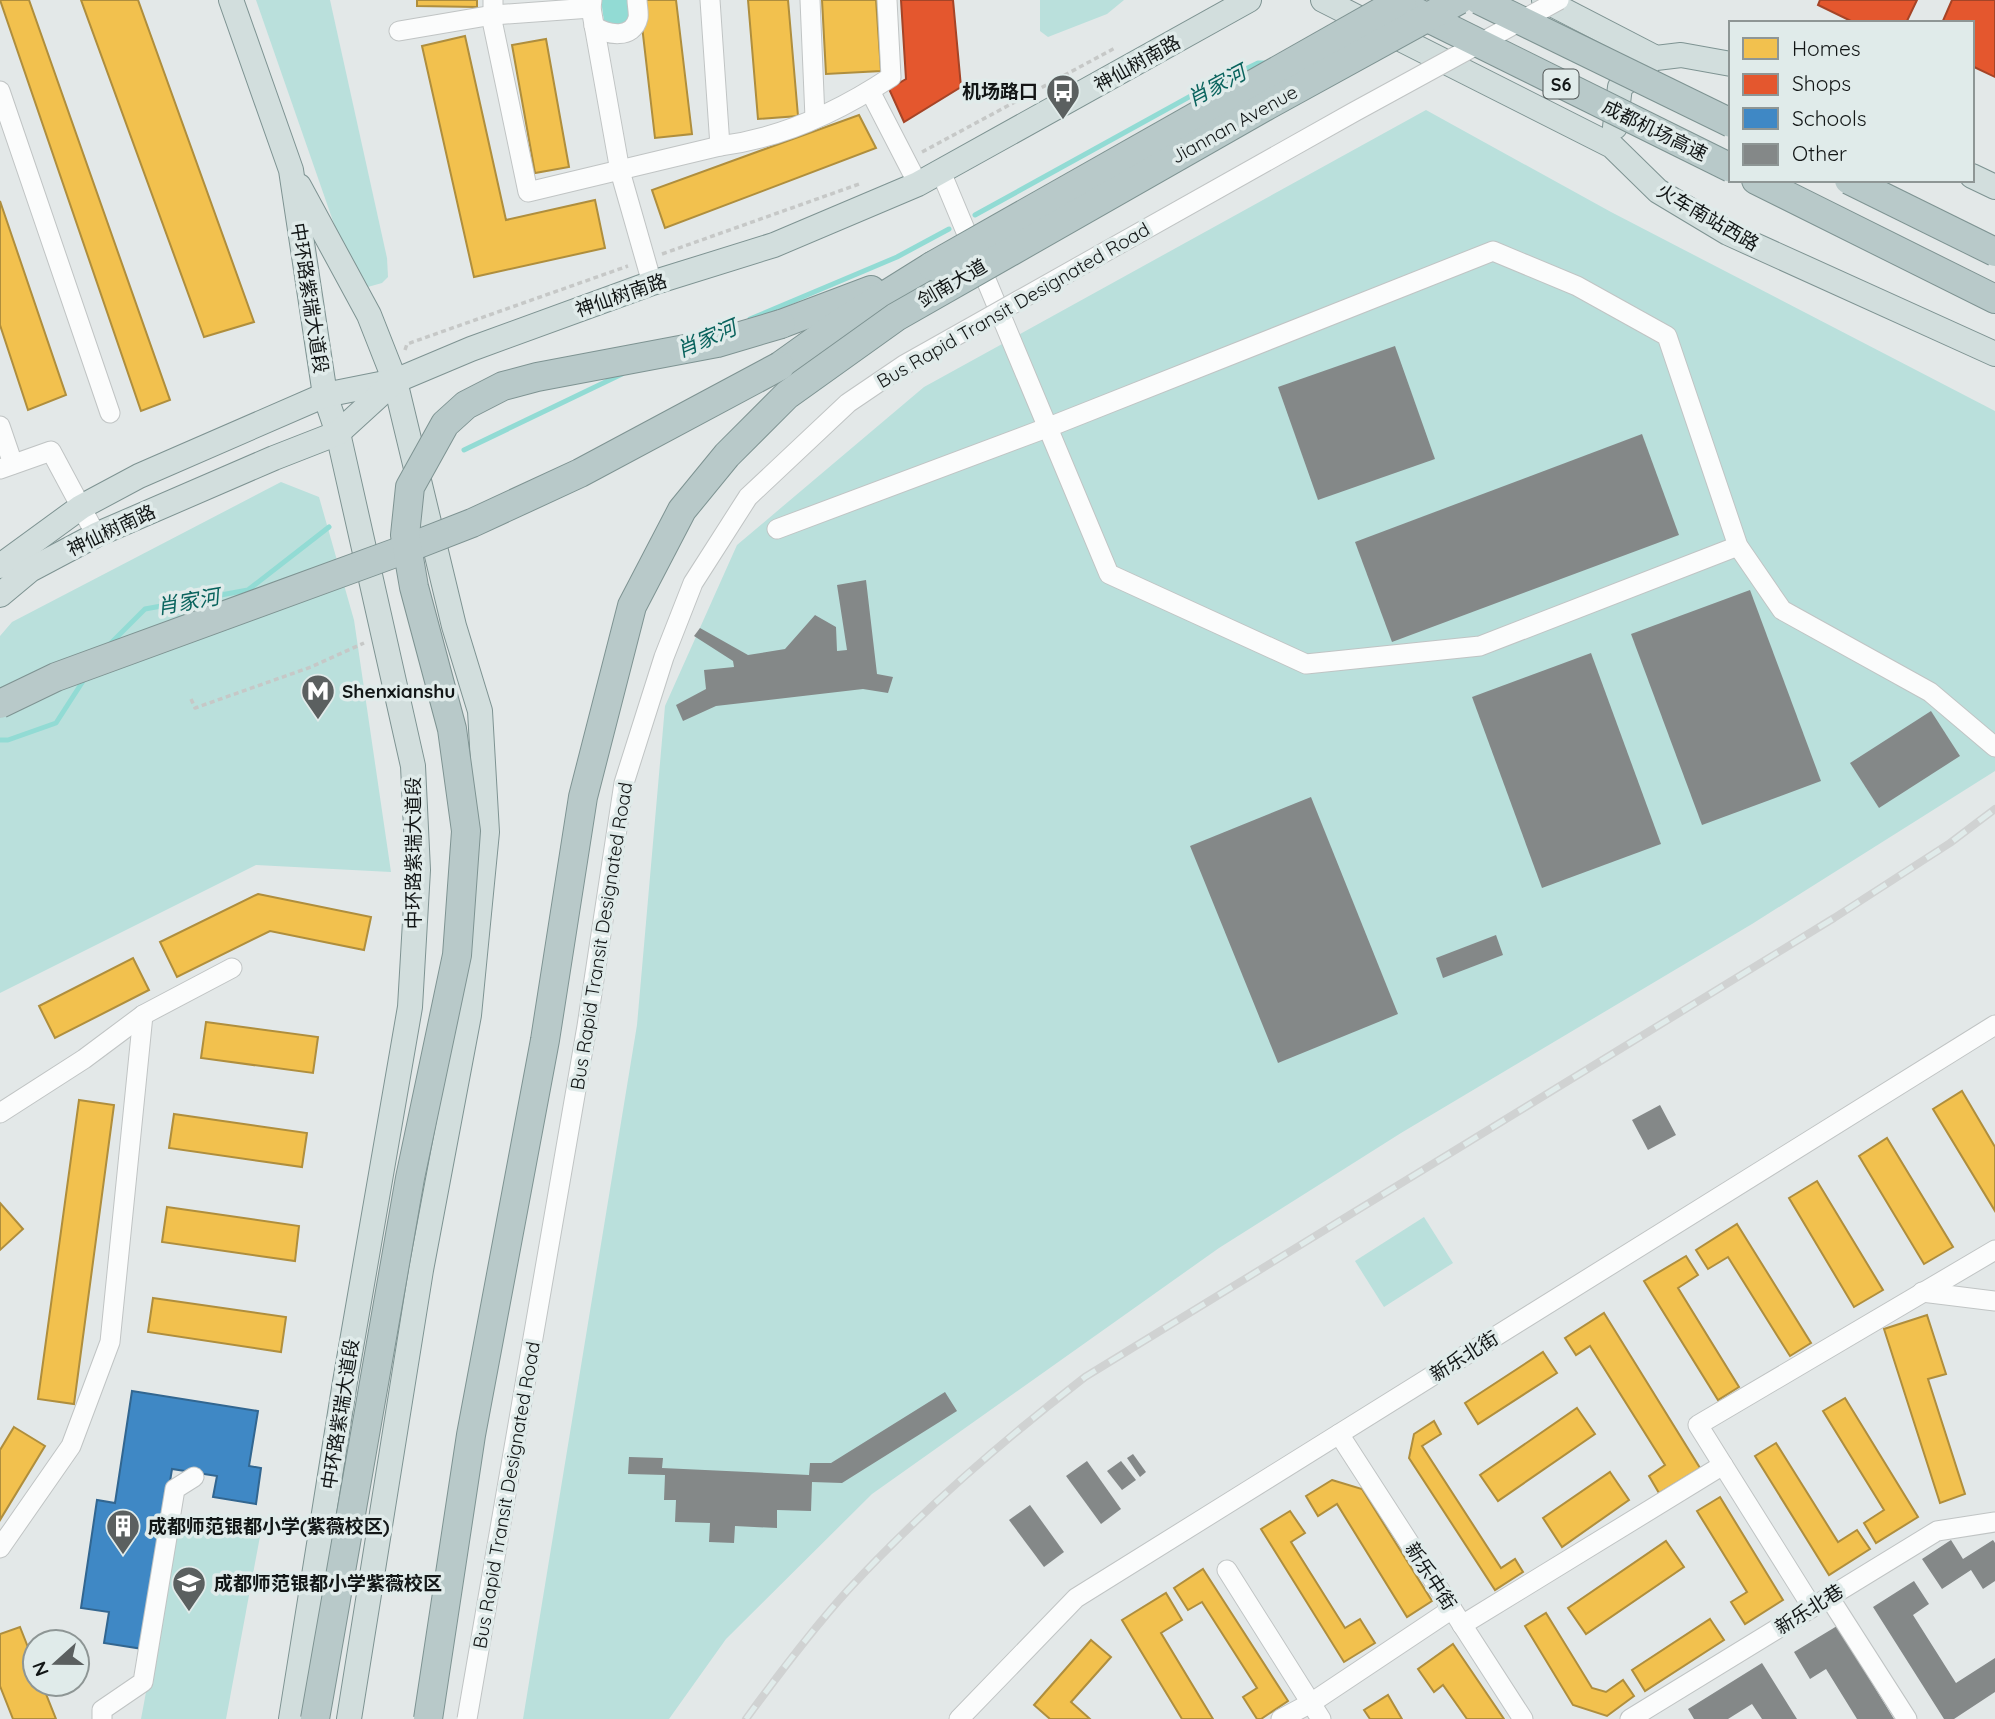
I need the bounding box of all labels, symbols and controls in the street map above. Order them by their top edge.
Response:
legend [1729,21,1974,182]
street label: 神仙树南路 [1090,29,1184,97]
text: Homes [1792,35,1861,61]
water label: 肖家河 [1182,57,1253,111]
road number: S6 [1544,70,1578,98]
text: Shops [1792,70,1851,96]
bus stop icon: 机场路口 [1044,72,1082,121]
place label: 机场路口 [962,79,1038,103]
street label: Jiannan Avenue [1166,79,1302,169]
street label: 成都机场高速 [1599,94,1711,166]
text: Schools [1792,105,1867,131]
text: Other [1792,140,1847,166]
street label: 火车南站西路 [1653,178,1763,256]
street label: Bus Rapid Transit Designated Road [872,217,1154,393]
street label: 中环路紫瑞大道段 [286,221,334,375]
street label: 剑南大道 [913,254,991,312]
street label: 神仙树南路 [572,268,670,322]
water label: 肖家河 [672,312,744,362]
street label: 神仙树南路 [63,499,159,561]
water label: 肖家河 [155,582,225,619]
metro station icon: Shenxianshu [299,672,337,721]
place label: Shenxianshu [342,679,455,703]
street label: 中环路紫瑞大道段 [401,777,425,929]
street label: Bus Rapid Transit Designated Road [565,780,637,1092]
street label: 新乐北街 [1425,1326,1503,1386]
street label: 中环路紫瑞大道段 [316,1337,364,1491]
street label: Bus Rapid Transit Designated Road [467,1340,545,1650]
building icon: 成都师范银都小学(紫薇校区) [104,1507,142,1556]
place label: 成都师范银都小学(紫薇校区) [148,1514,390,1538]
street label: 新乐中街 [1400,1538,1462,1614]
school or university icon: 成都师范银都小学紫薇校区 [170,1564,208,1613]
place label: 成都师范银都小学紫薇校区 [214,1571,442,1595]
street label: 新乐北巷 [1770,1579,1848,1639]
north arrow [21,1628,91,1698]
text: N [26,1658,54,1680]

